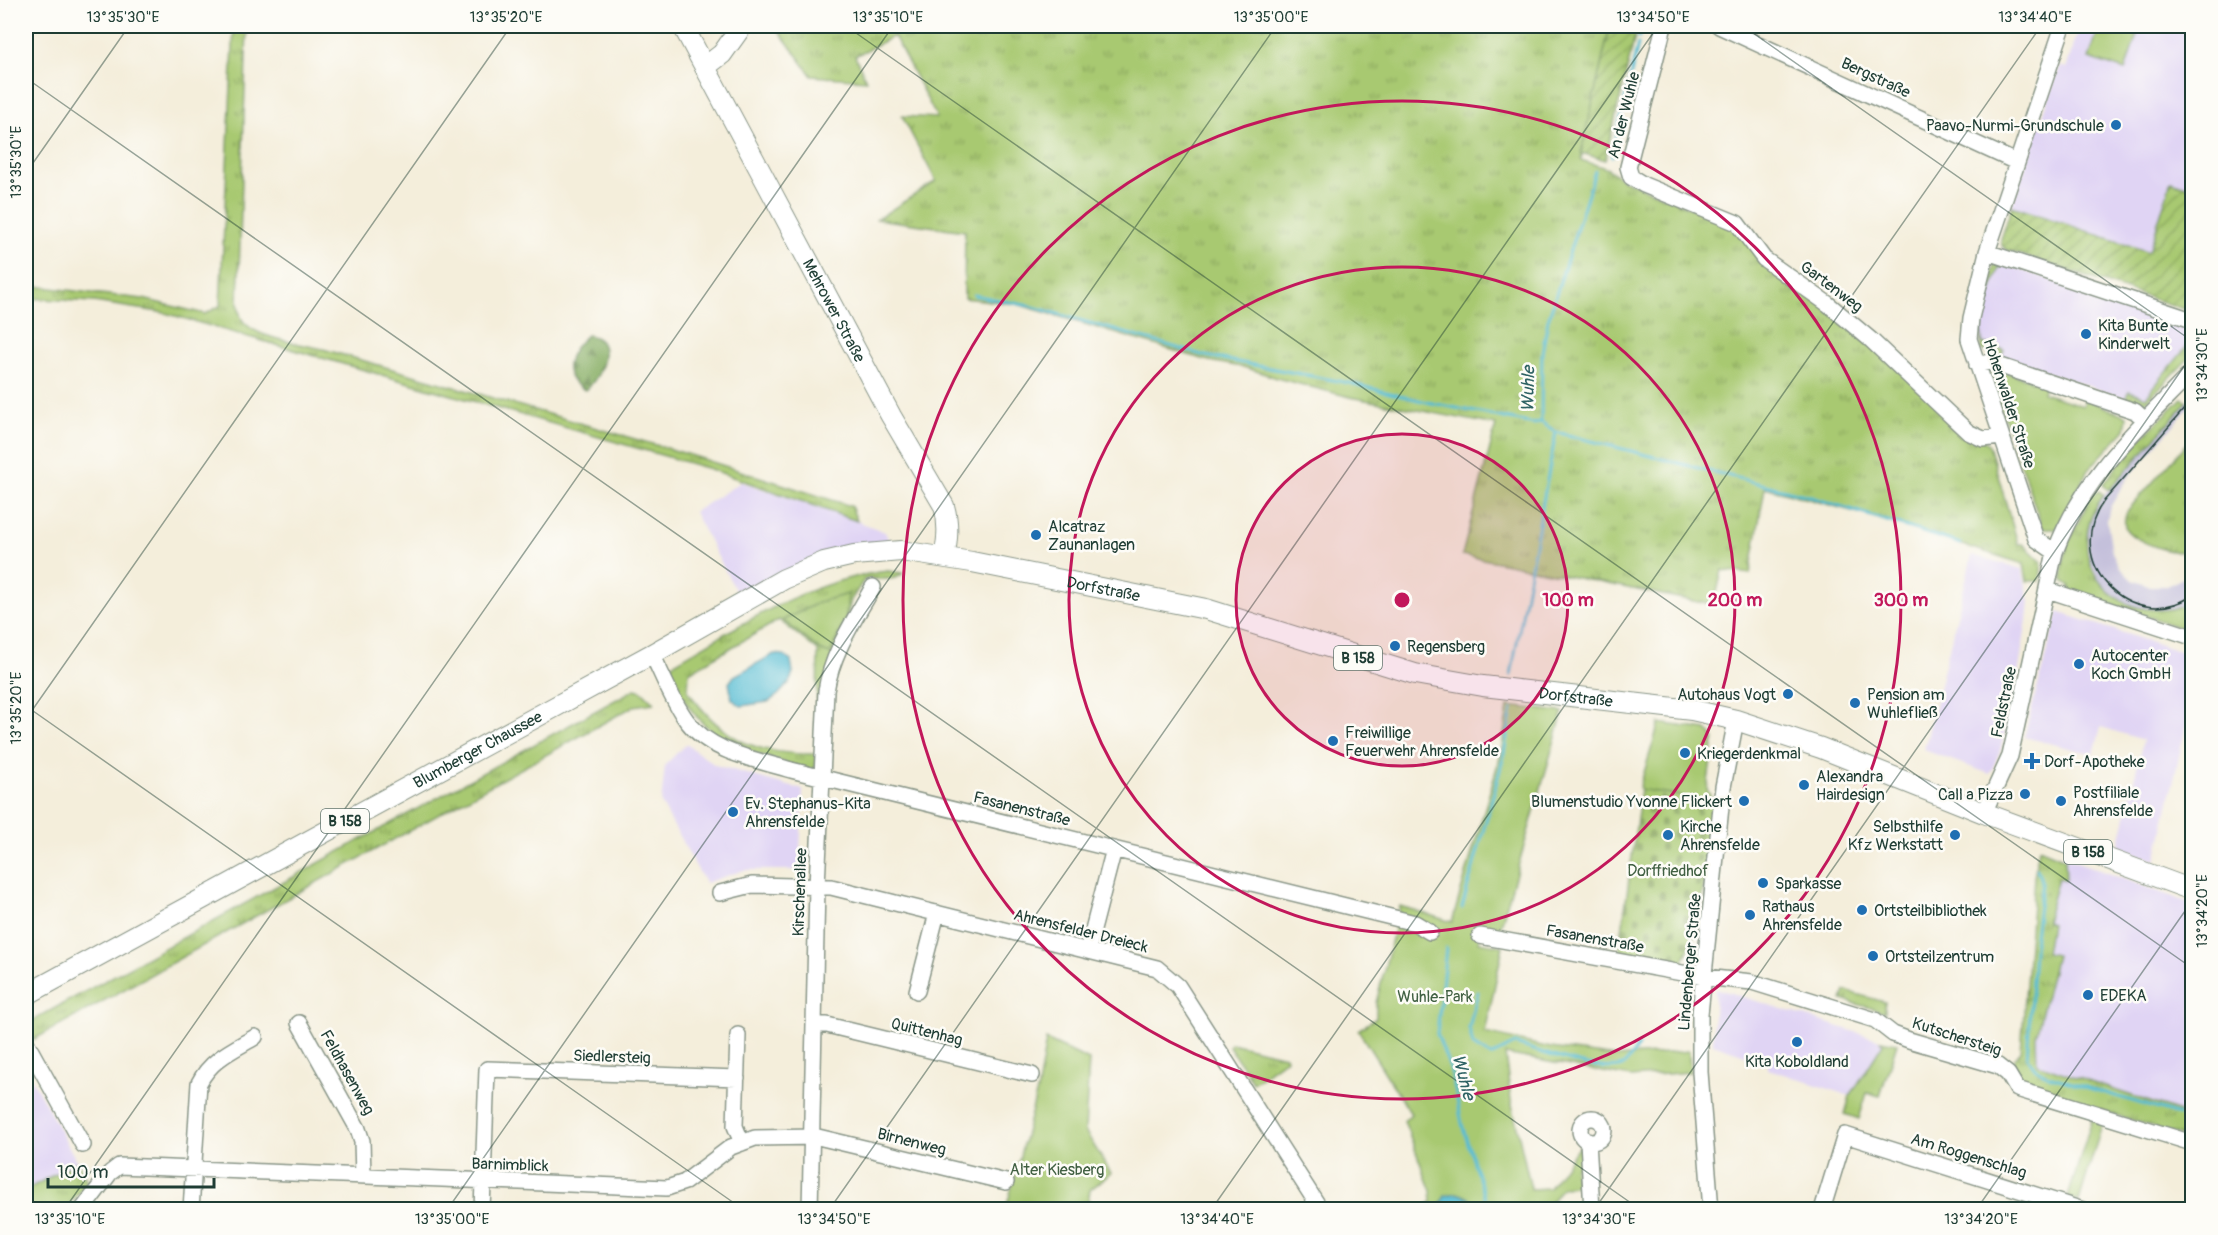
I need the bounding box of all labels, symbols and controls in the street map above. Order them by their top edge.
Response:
text: 13°35'30"E [87,8,160,27]
text: 13°35'20"E [470,8,543,27]
text: 13°35'10"E [853,8,923,27]
text: 13°35'00"E [1234,8,1309,27]
text: 13°34'50"E [1616,8,1690,27]
text: 13°34'40"E [1998,8,2072,27]
street label: Bergstraße [1838,53,1913,103]
street label: An der Wuhle [1604,70,1644,161]
place label: Paavo-Nurmi-Grundschule [1926,116,2104,136]
marker: Paavo-Nurmi-Grundschule [2109,118,2123,132]
text: 13°35'30"E [7,125,26,198]
street label: Mehrower Straße [798,255,869,366]
street label: Gartenweg [1796,257,1867,317]
place label: Kita Bunte Kinderwelt [2098,316,2170,354]
marker: Kita Bunte Kinderwelt [2079,327,2093,341]
text: 13°34'30"E [2193,328,2212,402]
street label: Hohenwalder Straße [1979,336,2040,471]
water label: Wuhle [1517,364,1540,412]
place label: Alcatraz Zaunanlagen [1048,517,1135,555]
marker: Alcatraz Zaunanlagen [1029,528,1043,542]
street label: Dorfstraße [1065,572,1142,607]
text: 100 m [1542,589,1594,612]
text: 200 m [1708,589,1762,612]
text: 300 m [1874,589,1928,612]
centre of rings [1392,590,1412,610]
place label: Regensberg [1407,637,1485,657]
marker: Regensberg [1388,639,1402,653]
road number: B 158 [1334,646,1382,670]
place label: Autocenter Koch GmbH [2091,646,2171,684]
marker: Autocenter Koch GmbH [2072,657,2086,671]
street label: Feldstraße [1987,665,2021,740]
text: 13°35'20"E [7,671,26,744]
street label: Dorfstraße [1538,683,1614,712]
place label: Autohaus Vogt [1677,685,1777,705]
place label: Pension am Wuhlefließ [1867,685,1945,723]
marker: Autohaus Vogt [1781,687,1795,701]
marker: Pension am Wuhlefließ [1848,696,1862,710]
street label: Blumberger Chaussee [410,707,546,793]
place label: Freiwillige Feuerwehr Ahrensfelde [1345,723,1499,761]
marker: Freiwillige Feuerwehr Ahrensfelde [1326,734,1340,748]
place label: Kriegerdenkmal [1697,744,1801,764]
marker: Kriegerdenkmal [1678,746,1692,760]
place label: Dorf-Apotheke [2044,752,2145,772]
marker: Dorf-Apotheke [2025,754,2039,768]
place label: Alexandra Hairdesign [1816,767,1885,805]
marker: Alexandra Hairdesign [1797,778,1811,792]
place label: Postfiliale Ahrensfelde [2073,783,2153,821]
place label: Call a Pizza [1938,785,2013,805]
street label: Fasanenstraße [971,787,1072,831]
marker: Call a Pizza [2018,787,2032,801]
place label: Blumenstudio Yvonne Flickert [1531,792,1733,812]
place label: Ev. Stephanus-Kita Ahrensfelde [745,794,871,832]
marker: Blumenstudio Yvonne Flickert [1737,794,1751,808]
marker: Postfiliale Ahrensfelde [2054,794,2068,808]
marker: Ev. Stephanus-Kita Ahrensfelde [726,805,740,819]
road number: B 158 [321,809,369,833]
place label: Kirche Ahrensfelde [1680,817,1760,855]
place label: Selbsthilfe Kfz Werkstatt [1848,817,1944,855]
marker: Kirche Ahrensfelde [1661,828,1675,842]
marker: Selbsthilfe Kfz Werkstatt [1948,828,1962,842]
road number: B 158 [2064,840,2112,864]
street label: Kirschenallee [788,847,812,937]
park label: Dorffriedhof [1627,861,1709,881]
place label: Sparkasse [1775,874,1841,894]
text: 13°34'20"E [2193,874,2212,948]
marker: Sparkasse [1756,876,1770,890]
street label: Lindenberger Straße [1674,893,1706,1031]
place label: Rathaus Ahrensfelde [1762,897,1842,935]
place label: Ortsteilbibliothek [1874,901,1987,921]
marker: Ortsteilbibliothek [1855,903,1869,917]
street label: Ahrensfelder Dreieck [1011,905,1150,957]
marker: Rathaus Ahrensfelde [1743,908,1757,922]
street label: Fasanenstraße [1544,921,1645,957]
place label: Ortsteilzentrum [1885,947,1994,967]
marker: Ortsteilzentrum [1866,949,1880,963]
place label: EDEKA [2100,986,2147,1006]
park label: Wuhle-Park [1397,987,1473,1007]
marker: EDEKA [2081,988,2095,1002]
street label: Quittenhag [889,1013,965,1051]
street label: Kutschersteig [1909,1013,2004,1061]
street label: Feldhasenweg [316,1026,379,1119]
marker: Kita Koboldland [1790,1035,1804,1049]
street label: Siedlersteig [573,1046,651,1068]
water label: Wuhle [1446,1052,1481,1104]
place label: Kita Koboldland [1745,1052,1849,1072]
street label: Birnenweg [875,1124,948,1160]
street label: Am Roggenschlag [1908,1129,2029,1183]
scale bar [48,1151,214,1189]
street label: Barnimblick [471,1154,549,1176]
park label: Alter Kiesberg [1010,1160,1104,1180]
text: 100 m [57,1161,109,1184]
text: 13°35'10"E [35,1210,105,1229]
text: 13°35'00"E [415,1210,490,1229]
text: 13°34'50"E [797,1210,871,1229]
text: 13°34'40"E [1180,1210,1254,1229]
text: 13°34'30"E [1562,1210,1636,1229]
text: 13°34'20"E [1944,1210,2018,1229]

